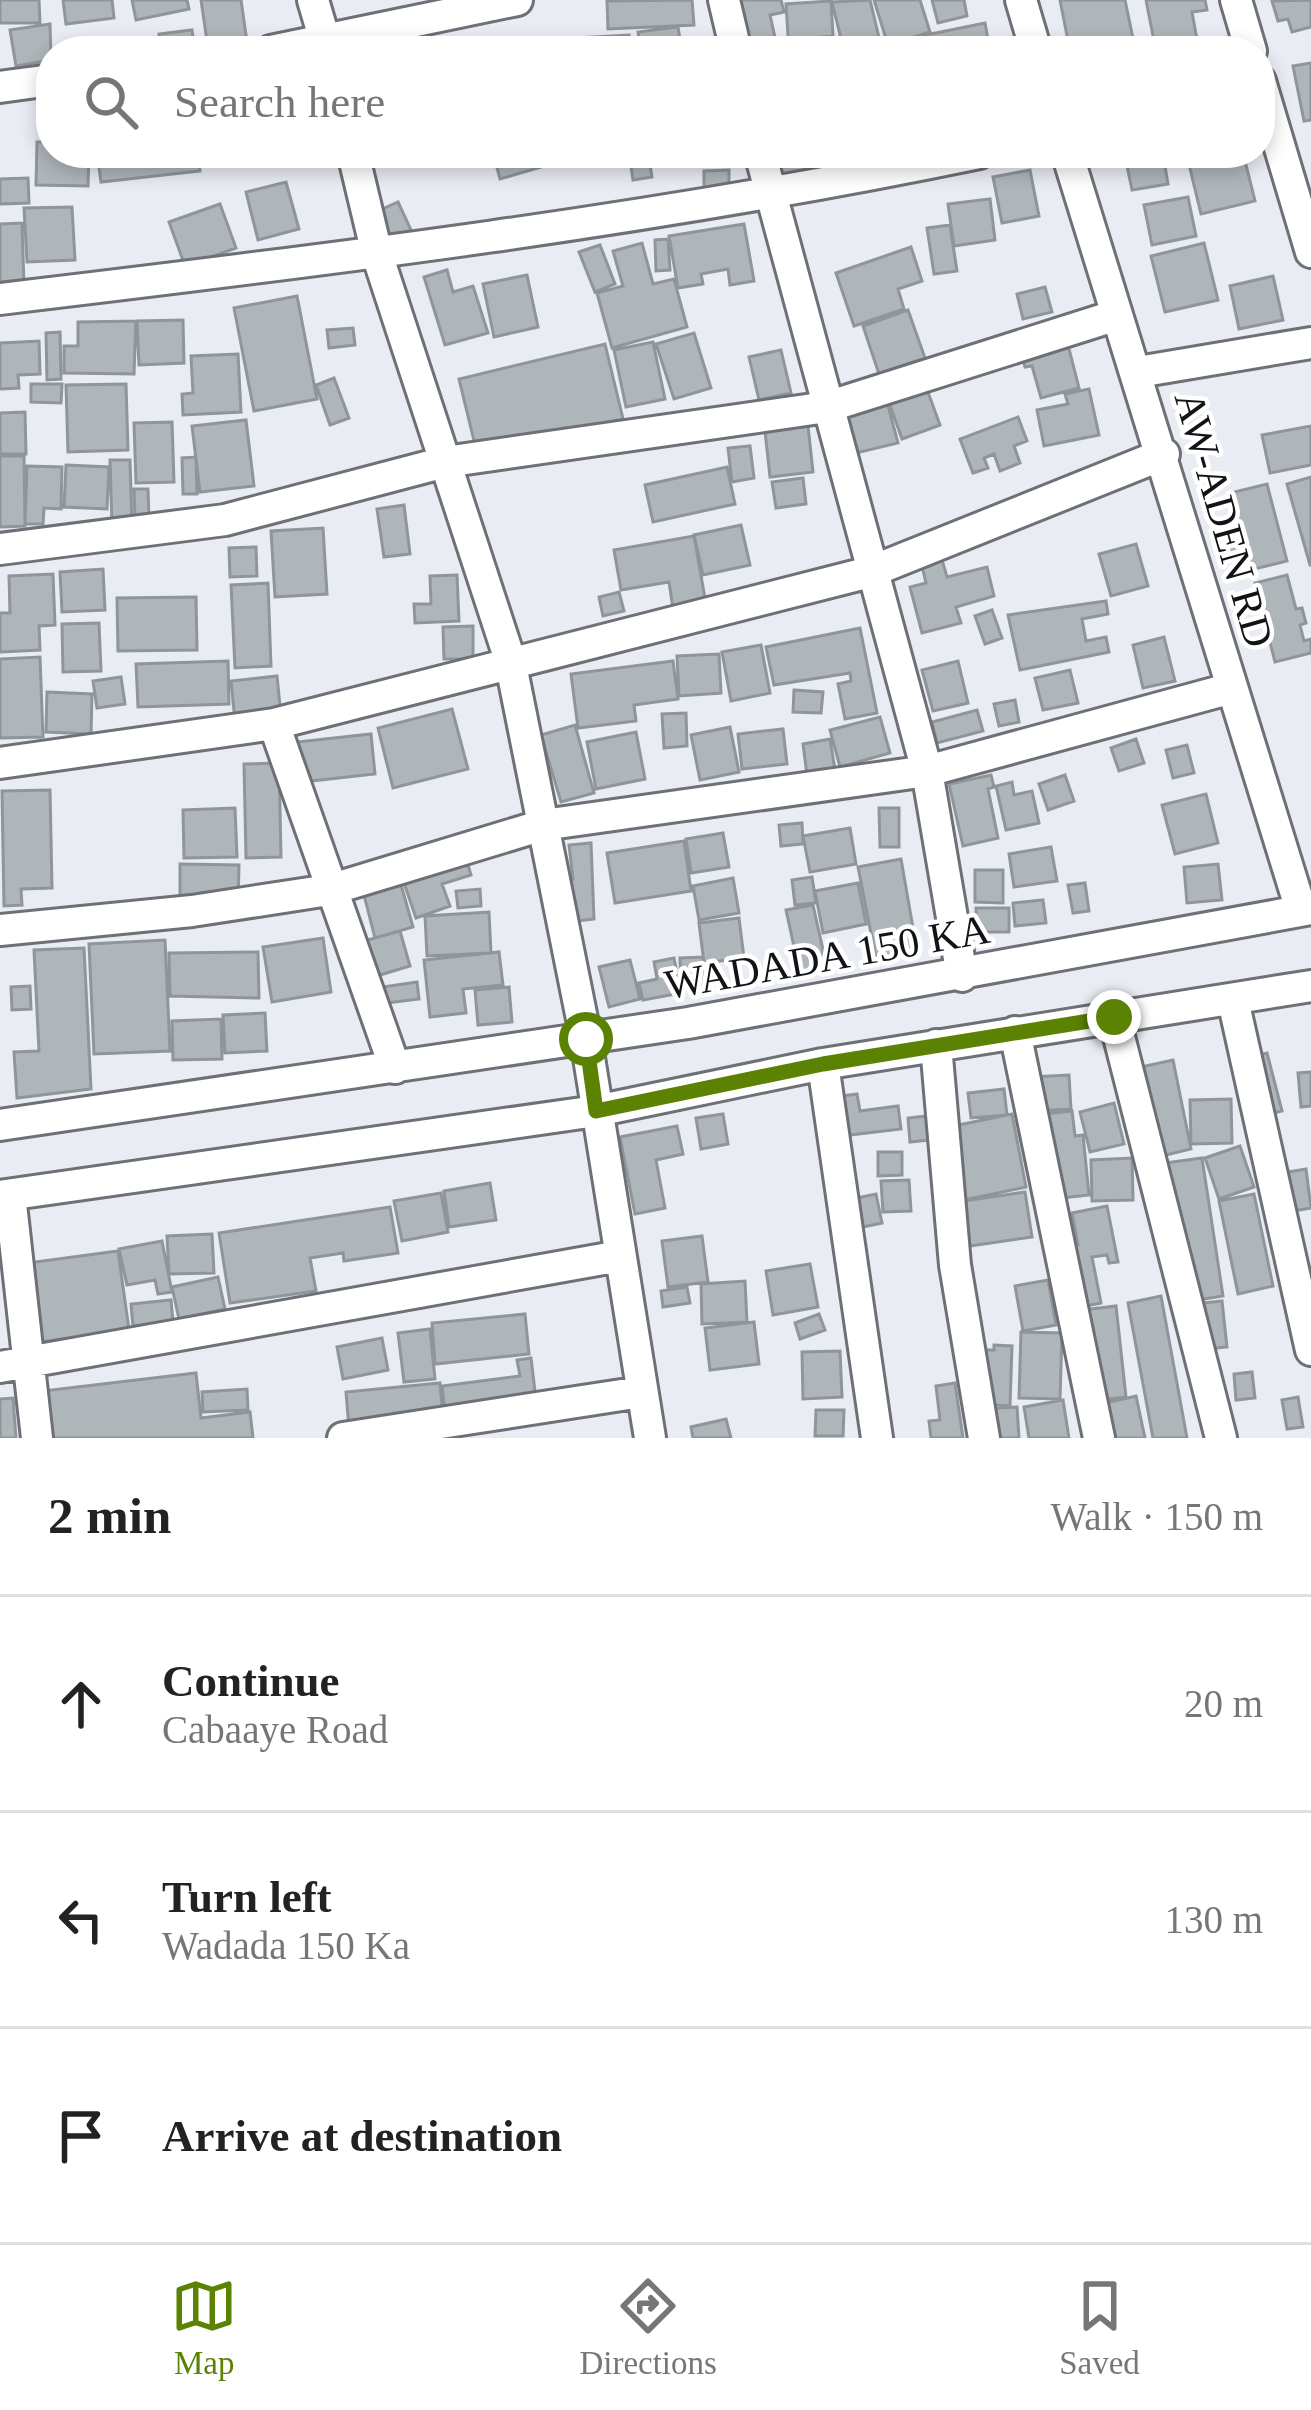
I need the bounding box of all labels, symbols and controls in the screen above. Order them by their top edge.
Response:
search box [36,36,1275,168]
icon: search [78,69,144,135]
text: Search here [174,77,385,127]
street label: AW-ADEN RD [1166,386,1283,652]
street label: WADADA 150 KA [661,906,994,1008]
route end [1087,990,1141,1044]
route start [559,1012,613,1066]
text: 2 min [48,1488,171,1544]
text: Walk · 150 m [1051,1495,1263,1538]
text: Continue [162,1656,340,1706]
icon: ahead [48,1671,114,1737]
text: 20 m [1184,1682,1263,1725]
text: Cabaaye Road [162,1708,388,1751]
text: Turn left [162,1872,332,1922]
icon: left [48,1887,114,1953]
text: 130 m [1164,1898,1263,1941]
text: Wadada 150 Ka [162,1924,410,1967]
icon: arrive [48,2103,114,2169]
text: Arrive at destination [162,2111,562,2161]
tab: Map [171,2273,237,2382]
tab: Directions [579,2273,717,2382]
tab: Saved [1059,2273,1140,2382]

